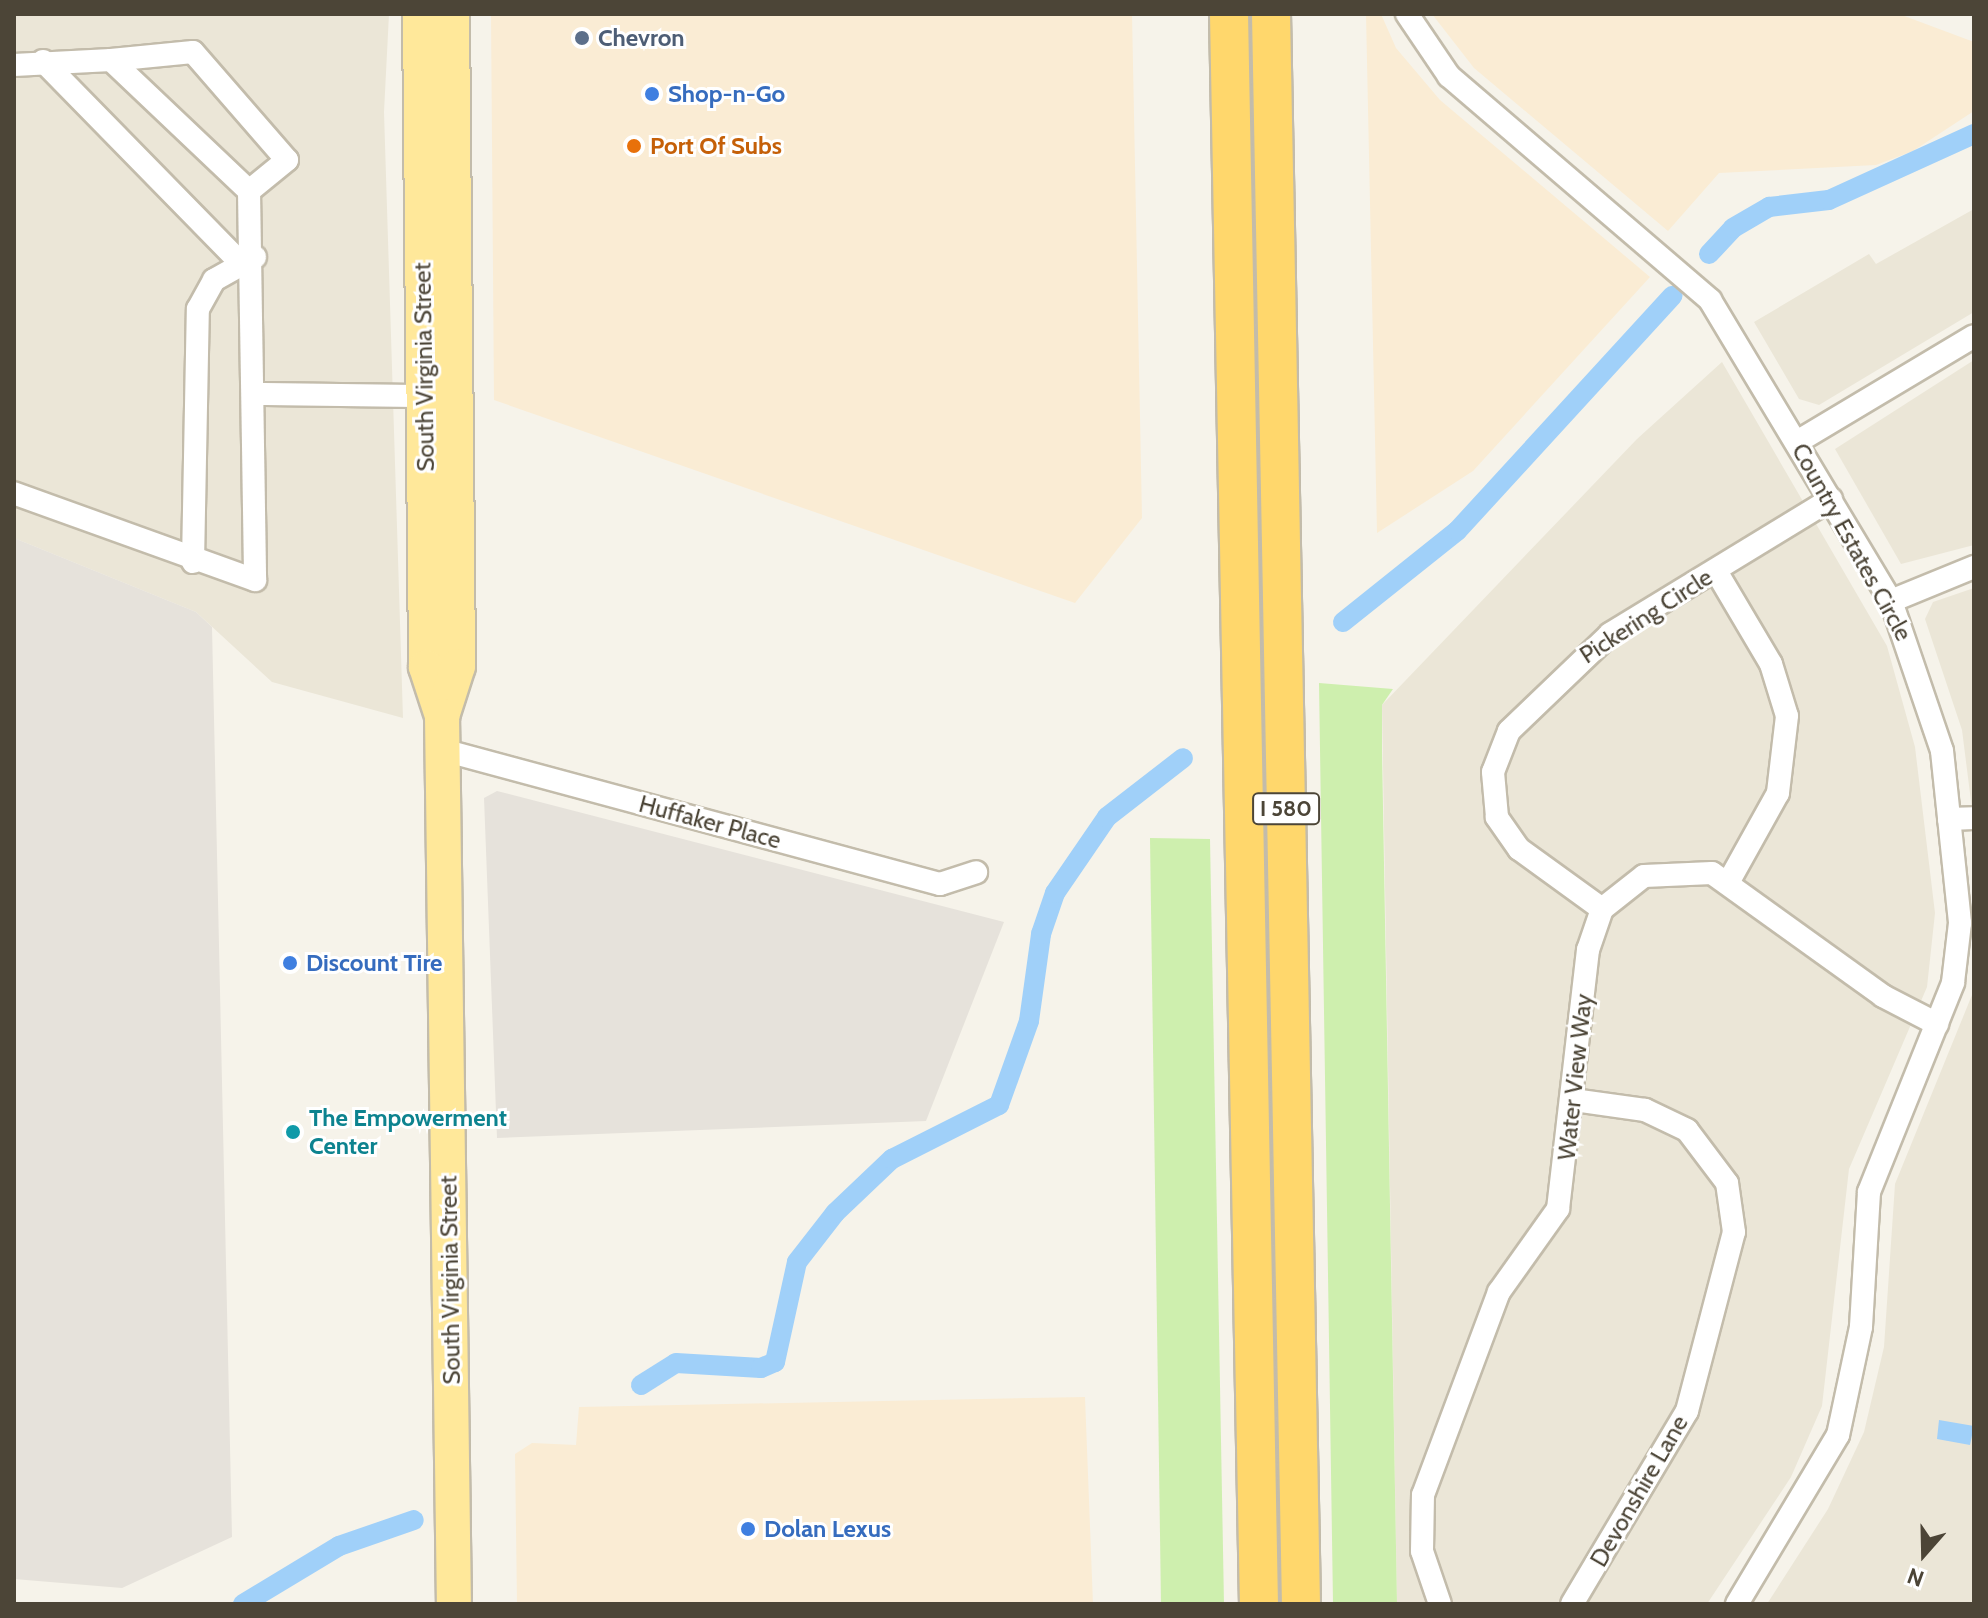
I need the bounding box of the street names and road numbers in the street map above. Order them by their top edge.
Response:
street label: South Virginia Street [408,262,440,472]
street label: Country Estates Circle [1786,438,1918,646]
street label: Pickering Circle [1574,562,1718,670]
street label: Huffaker Place [636,789,784,855]
road number: I 580 [1252,791,1320,827]
street label: Water View Way [1552,992,1598,1162]
street label: South Virginia Street [434,1175,466,1385]
street label: Devonshire Lane [1584,1410,1694,1572]

